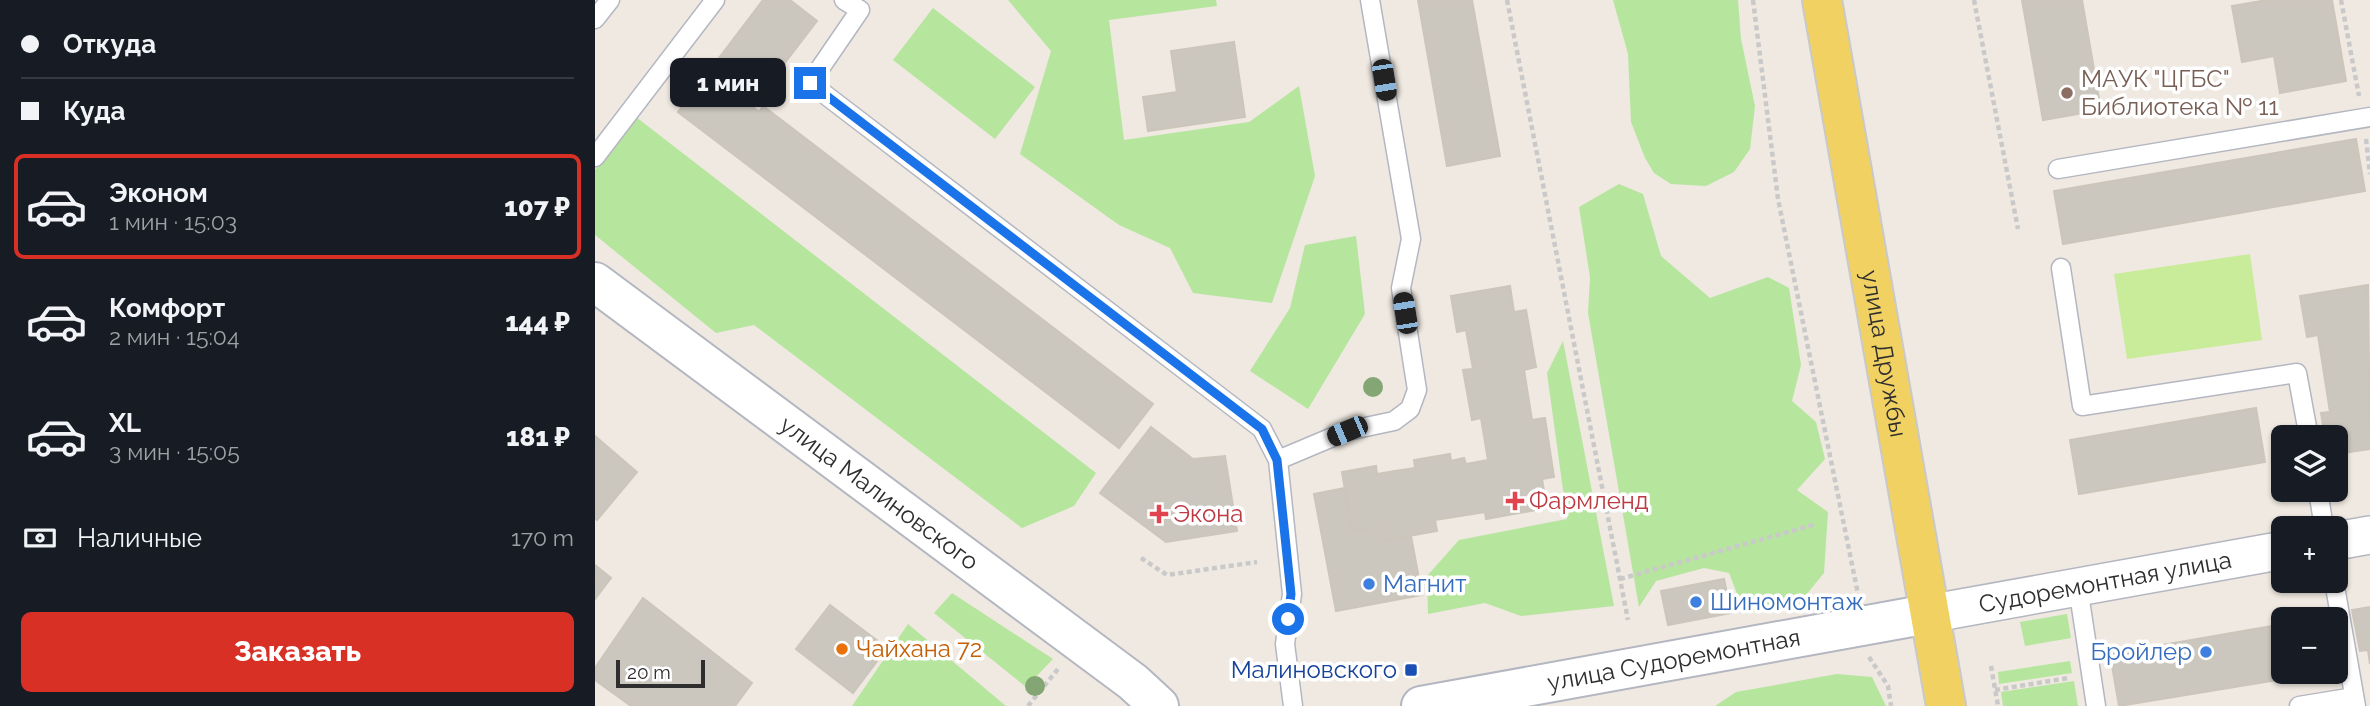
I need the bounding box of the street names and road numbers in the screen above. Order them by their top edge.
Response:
street label: улица Дружбы [1856,268,1914,439]
street label: улица Малиновского [774,409,985,576]
street label: Судоремонтная улица [1976,545,2234,619]
street label: улица Судоремонтная [1545,622,1803,697]

